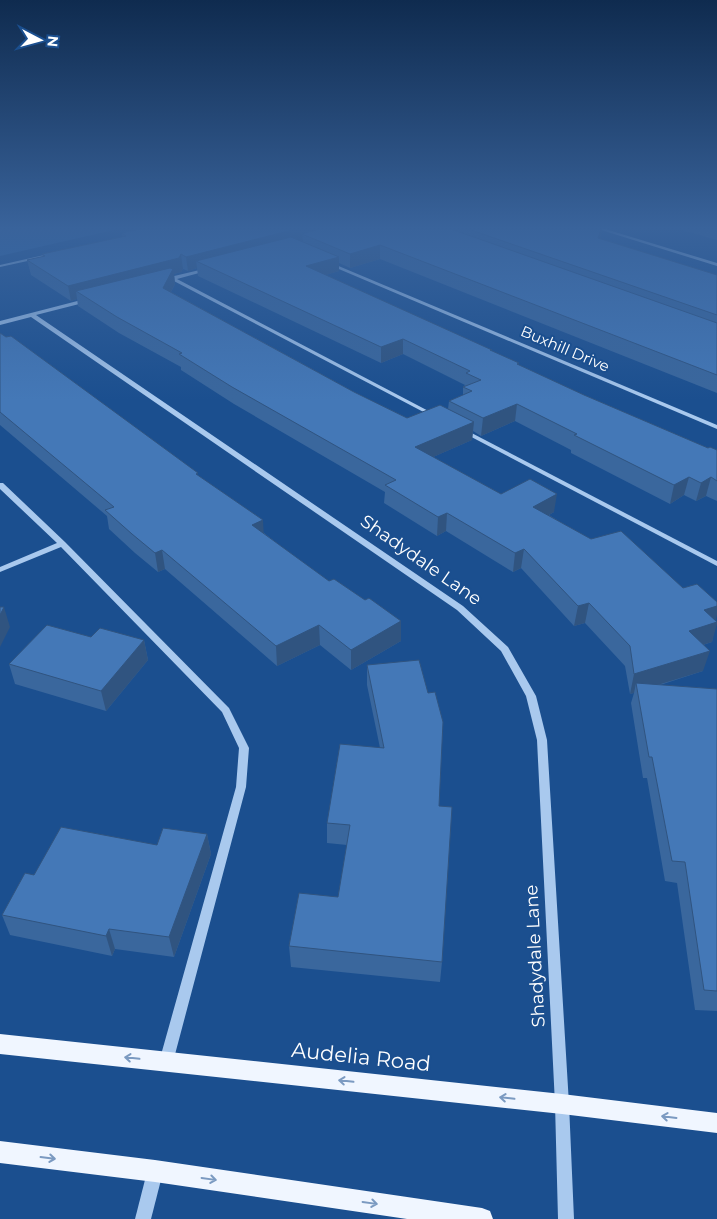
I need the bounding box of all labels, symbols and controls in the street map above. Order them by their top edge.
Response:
north arrow [15,15,65,65]
text: N [43,35,62,48]
street label: Buxhill Drive [518,321,613,376]
street label: Shadydale Lane [356,510,486,610]
street label: Shadydale Lane [520,884,550,1028]
street label: Audelia Road [290,1037,432,1076]
one-way arrow [124,1053,140,1063]
one-way arrow [338,1076,354,1086]
one-way arrow [500,1093,516,1103]
one-way arrow [661,1112,677,1122]
one-way arrow [40,1153,56,1163]
one-way arrow [201,1175,217,1185]
one-way arrow [362,1198,378,1208]

